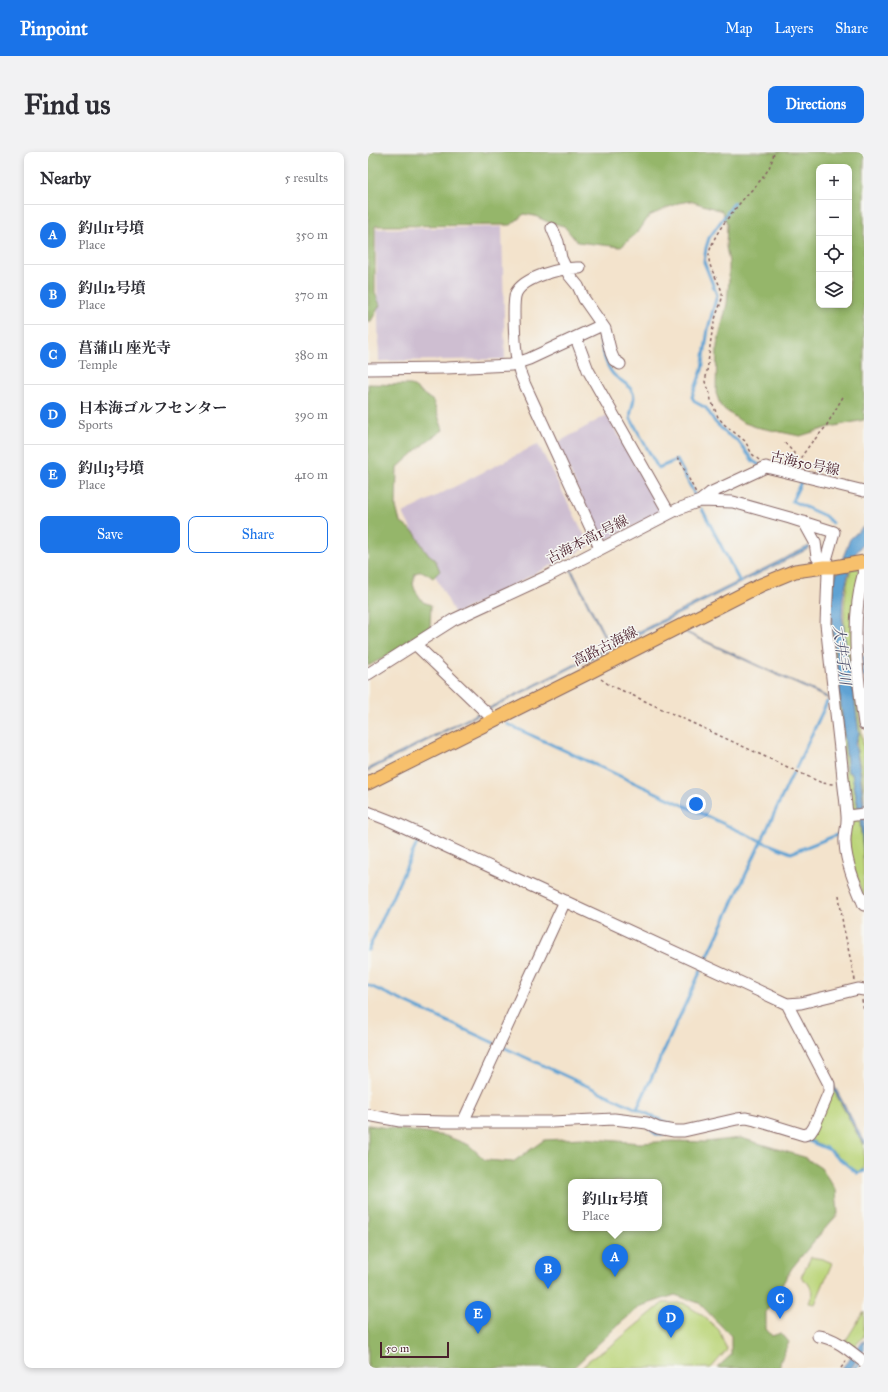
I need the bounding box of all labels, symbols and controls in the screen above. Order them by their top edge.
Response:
text: Pinpoint [20,17,88,40]
text: Map [725,20,753,37]
text: Layers [775,20,813,37]
text: Share [835,20,868,37]
button: Directions [768,86,864,123]
text: Find us [24,87,110,122]
map controls [816,164,852,308]
button: + [816,164,852,200]
text: Nearby [40,168,91,189]
text: 5 results [284,170,328,186]
button: − [816,200,852,236]
text: 釣山1号墳 [78,219,144,237]
text: A [49,227,57,243]
text: 350 m [295,227,328,243]
button: locate [816,236,852,272]
text: Place [78,237,105,253]
button: layers [816,272,852,308]
text: 釣山2号墳 [78,279,145,297]
text: B [49,287,57,303]
text: 370 m [295,287,328,303]
text: Place [78,297,105,313]
text: 菖蒲山 座光寺 [78,339,171,357]
text: C [49,347,57,363]
text: 380 m [295,347,328,363]
text: Temple [78,357,118,373]
text: 日本海ゴルフセンター [78,399,227,417]
text: D [48,407,58,423]
text: 390 m [295,407,328,423]
text: Sports [78,417,113,433]
street label: 古海50号線 [769,448,841,479]
text: 釣山3号墳 [78,459,144,477]
text: E [48,467,58,483]
text: 410 m [294,467,328,483]
text: Place [78,477,105,493]
street label: 古海本高1号線 [543,512,631,567]
button: Save [40,516,180,553]
button: Share [188,516,328,553]
street label: 高路古海線 [570,623,640,670]
water label: 大井手川 [829,624,855,688]
your location [686,794,706,814]
popup [568,1179,662,1231]
text: 釣山1号墳 [582,1190,648,1208]
text: Place [582,1208,609,1224]
pin: A [602,1244,628,1277]
pin: B [535,1256,561,1289]
pin: C [767,1286,793,1319]
pin: E [465,1301,491,1334]
pin: D [658,1305,684,1338]
scale bar [380,1340,449,1359]
text: 50 m [386,1342,409,1355]

